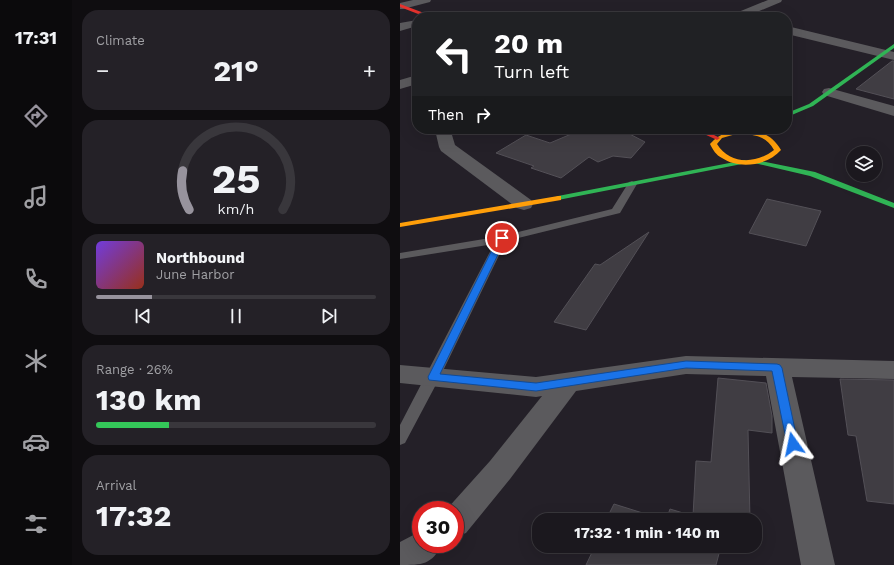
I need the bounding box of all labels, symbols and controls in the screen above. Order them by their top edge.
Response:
text: 17:31 [15,27,57,48]
text: 20 m [494,27,563,60]
icon: left [428,28,480,80]
text: Climate [96,33,145,48]
text: 21° [213,53,259,88]
text: − [96,58,109,83]
text: + [363,58,376,83]
text: Turn left [494,61,569,82]
icon: directions [22,102,50,130]
icon: right [472,104,494,126]
text: Then [428,106,464,124]
map controls [846,146,882,182]
button: layers [846,146,882,182]
text: 25 [211,154,261,203]
icon: music [22,183,50,211]
text: km/h [218,201,254,217]
pin [485,221,519,255]
icon: arrive [491,227,513,249]
text: Northbound [156,249,245,267]
icon: phone [22,265,50,293]
text: June Harbor [156,267,235,282]
icon: previous [132,305,154,327]
icon: pause [225,305,247,327]
icon: next [318,305,340,327]
icon: climate [22,347,50,375]
text: Range · 26% [96,362,173,377]
text: 130 km [96,382,202,417]
position arrow [772,423,814,465]
icon: car [22,428,50,456]
text: Arrival [96,478,137,493]
text: 17:32 [96,498,171,533]
speed limit sign: 30 [412,501,464,553]
icon: filters [22,510,50,538]
text: 17:32 · 1 min · 140 m [574,524,720,542]

